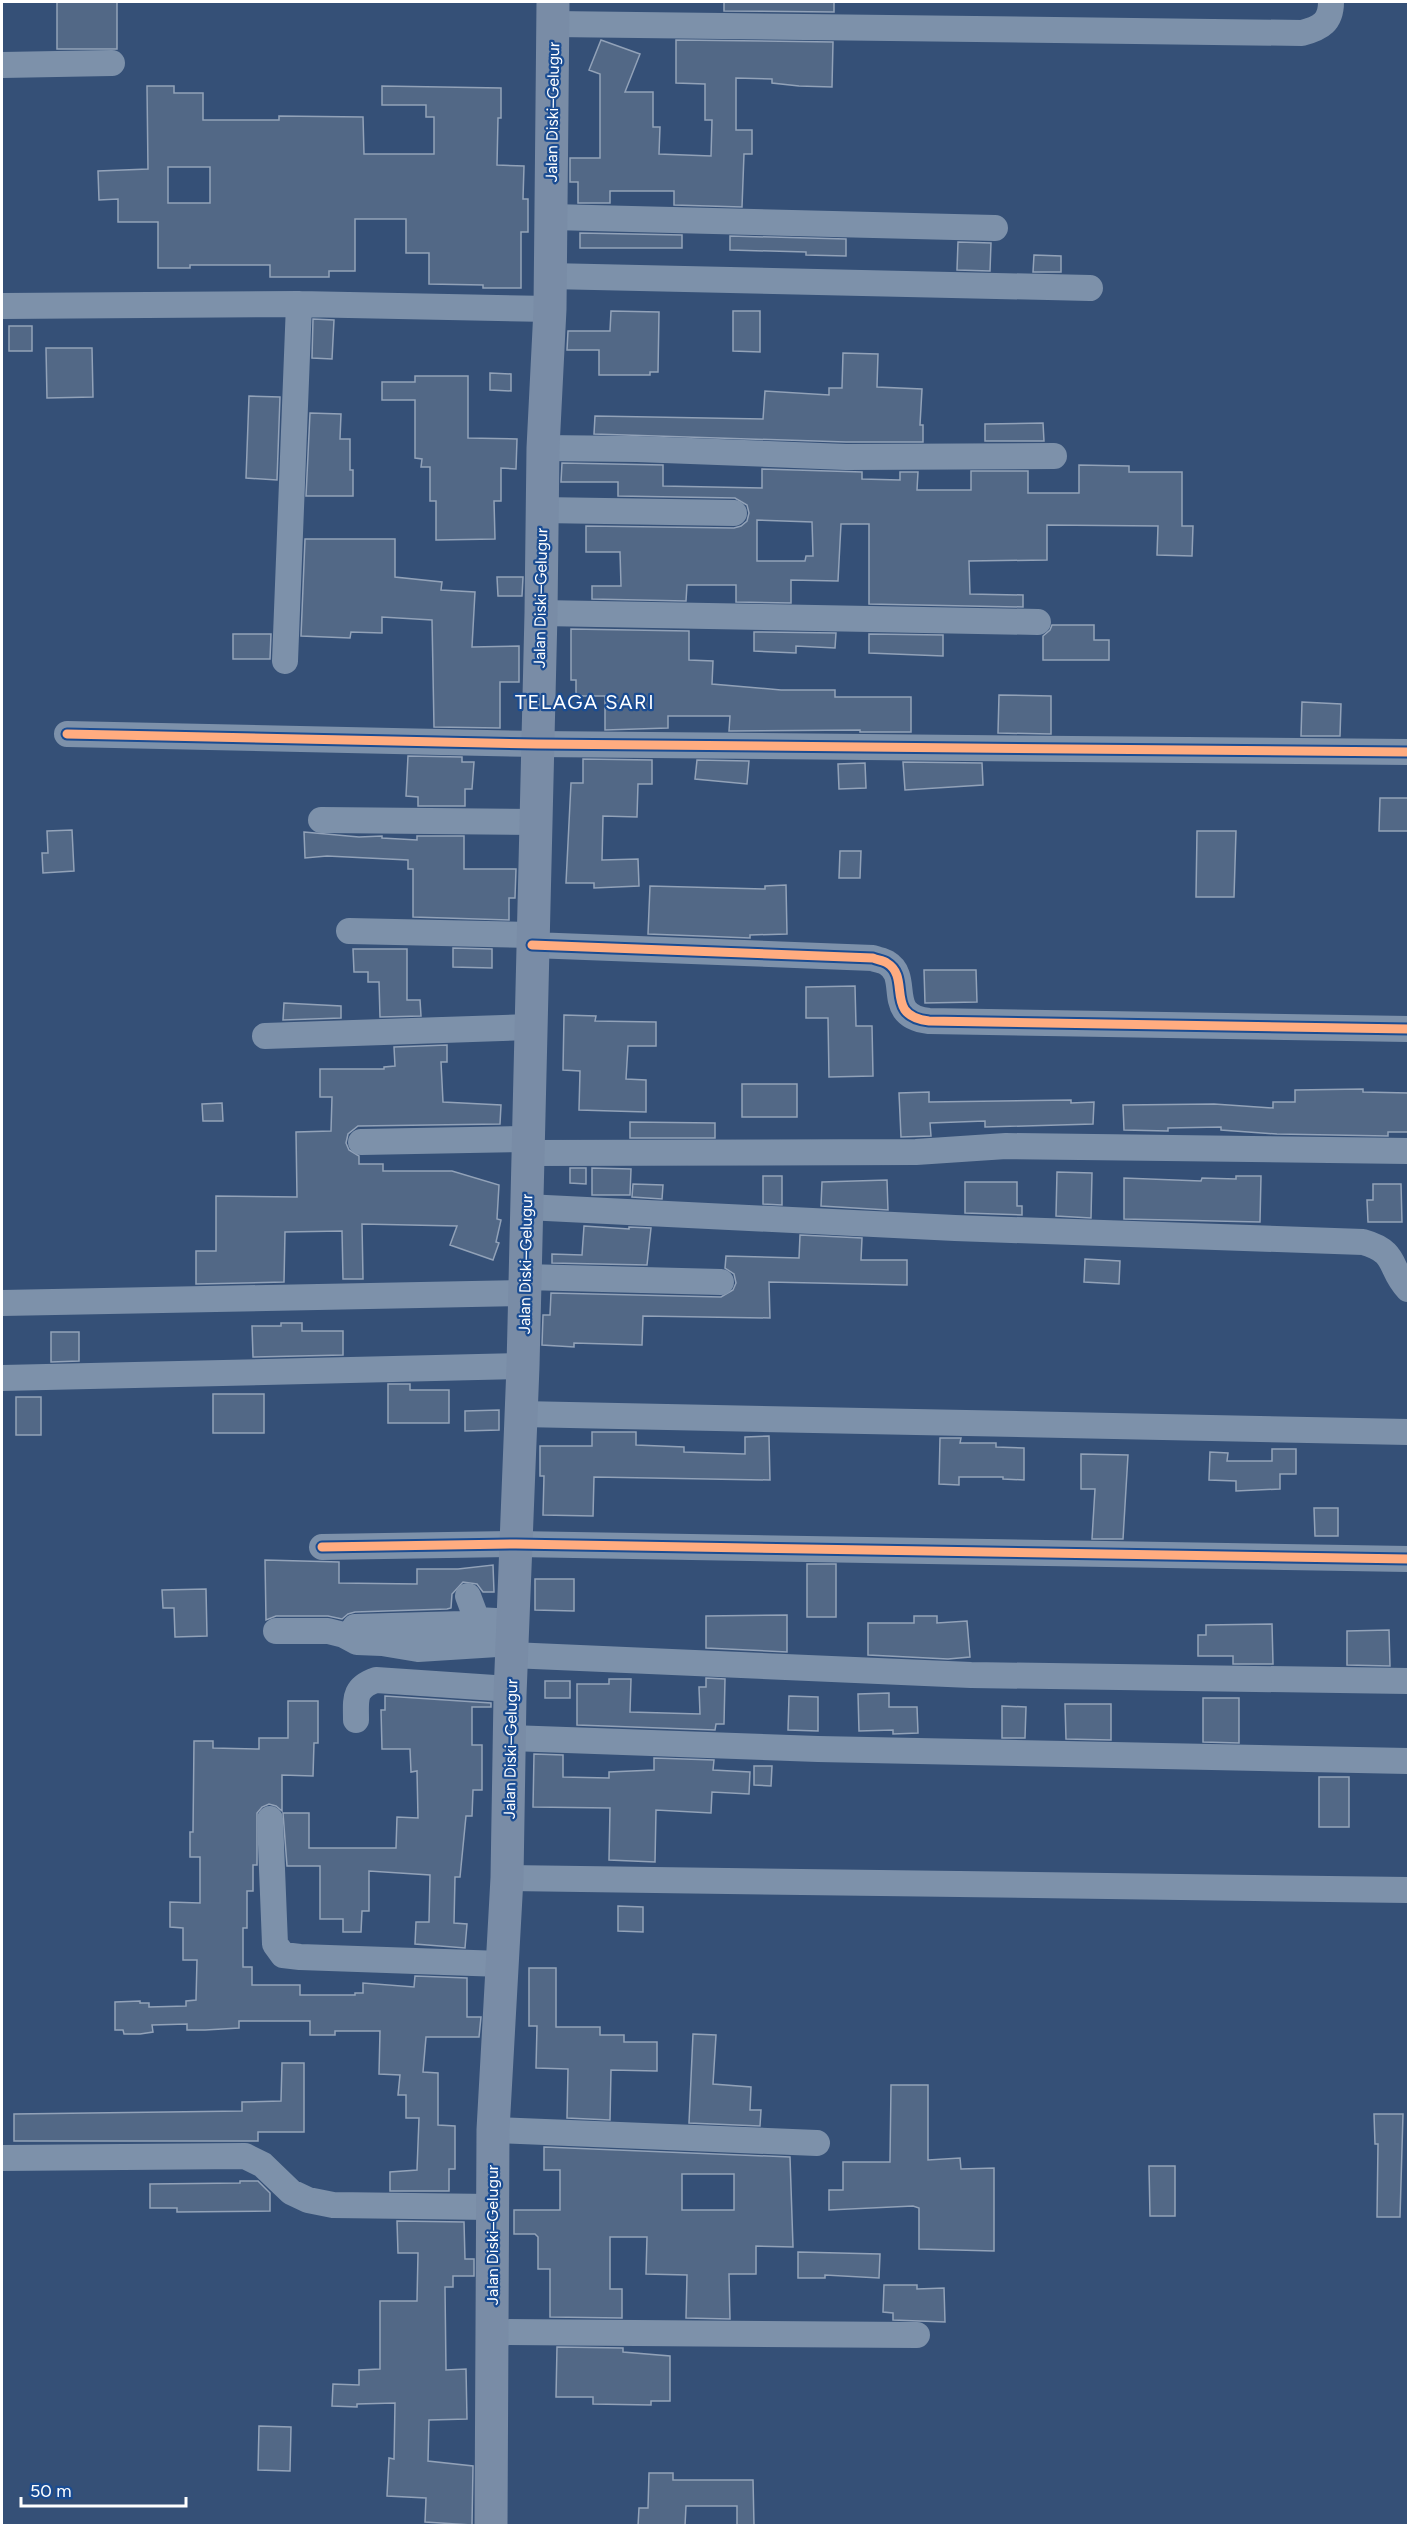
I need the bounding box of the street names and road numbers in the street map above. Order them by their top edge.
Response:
street label: Jalan Diski–Gelugur [542,41,563,182]
street label: Jalan Diski–Gelugur [530,527,551,668]
street label: Jalan Diski–Gelugur [515,1193,536,1334]
street label: Jalan Diski–Gelugur [500,1678,521,1819]
street label: Jalan Diski–Gelugur [483,2164,502,2305]

